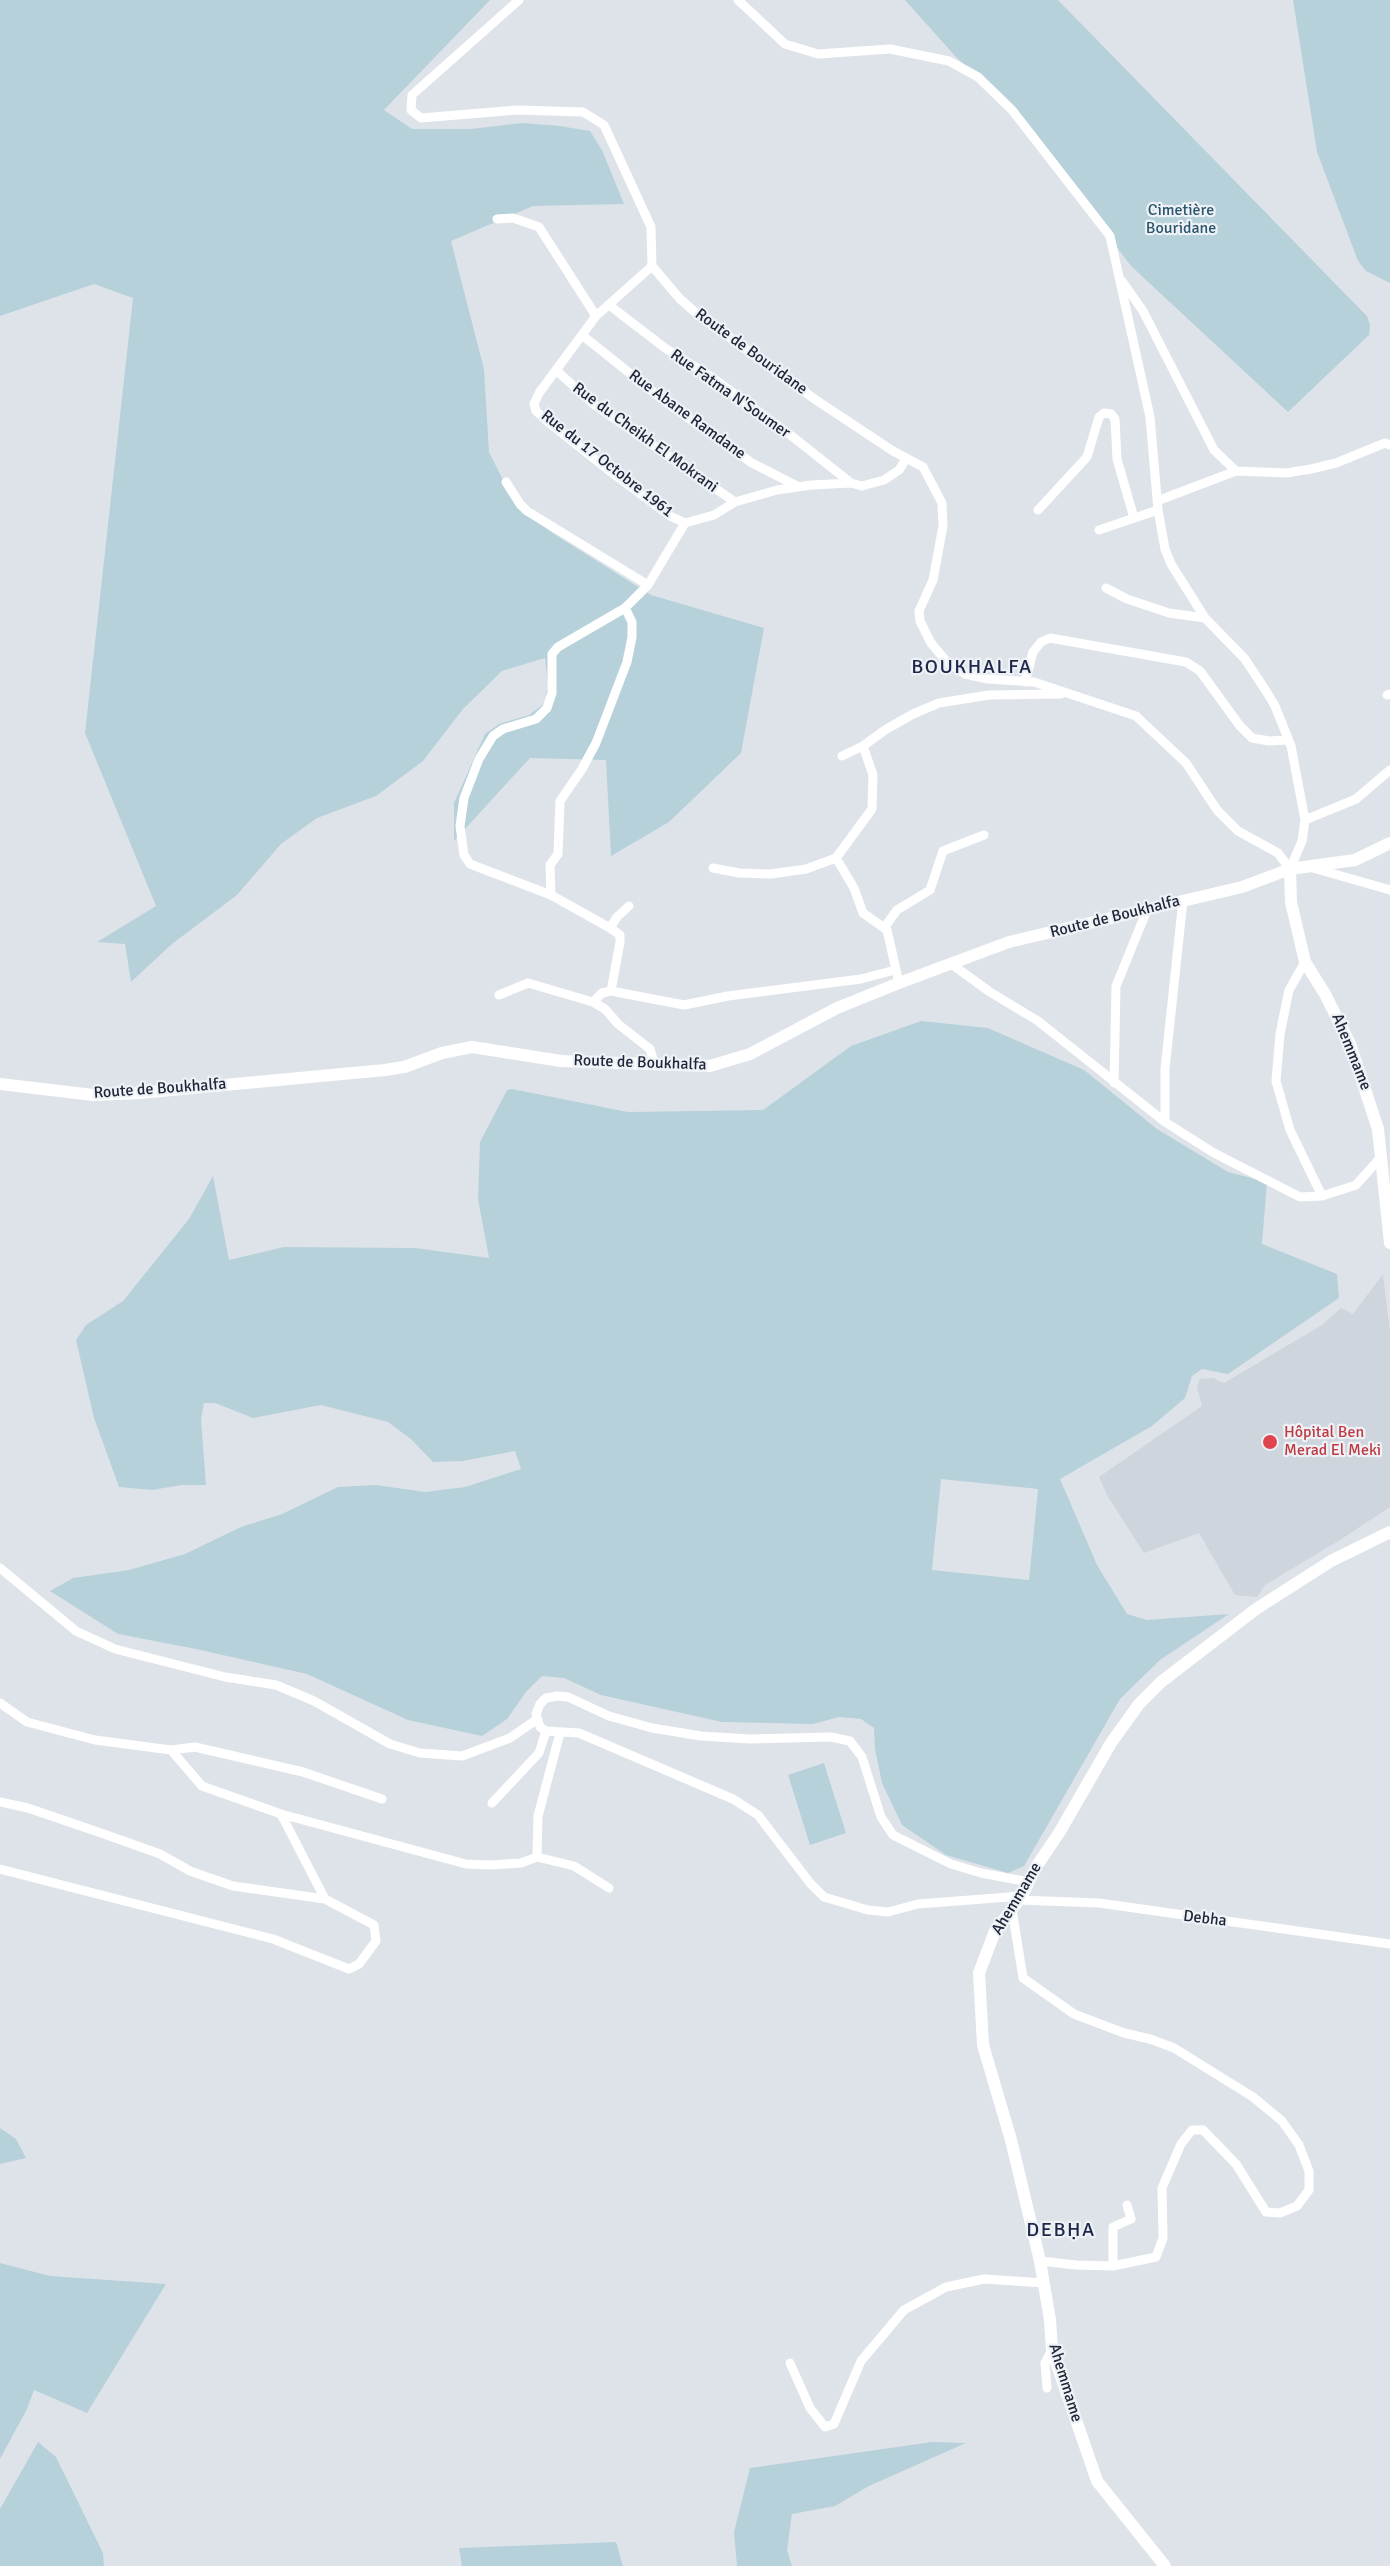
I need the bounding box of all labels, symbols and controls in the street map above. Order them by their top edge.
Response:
park label: Cimetière Bouridane [1146,201,1216,239]
street label: Route de Bouridane [691,305,811,399]
street label: Rue Fatma N'Soumer [666,345,794,443]
street label: Rue Abane Ramdane [625,366,749,464]
street label: Rue du Cheikh El Mokrani [569,379,721,497]
street label: Rue du 17 Octobre 1961 [537,406,677,522]
district label: BOUKHALFA [911,656,1033,680]
street label: Route de Boukhalfa [1048,892,1182,942]
street label: Ahemmame [1327,1011,1375,1093]
street label: Route de Boukhalfa [573,1051,707,1075]
street label: Route de Boukhalfa [93,1075,227,1103]
place label: Hôpital Ben Merad El Meki [1284,1423,1381,1461]
marker: Hôpital Ben Merad El Meki [1261,1433,1279,1451]
street label: Ahemmame [988,1859,1046,1939]
street label: Debha [1182,1907,1228,1931]
district label: DEBḤA [1026,2219,1096,2243]
street label: Ahemmame [1044,2342,1086,2424]

